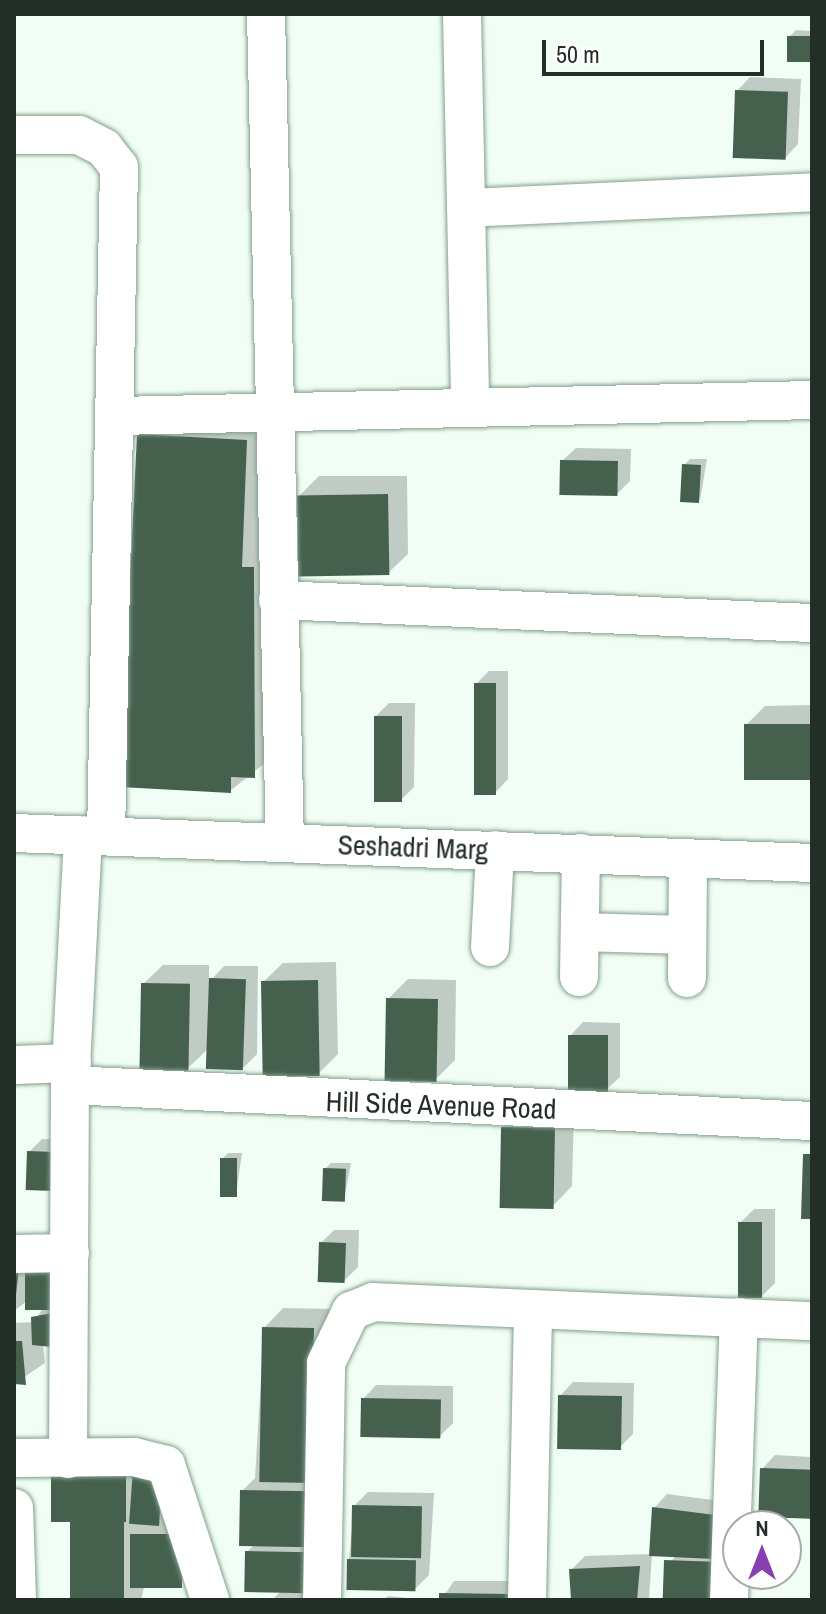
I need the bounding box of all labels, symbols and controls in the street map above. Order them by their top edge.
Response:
scale bar [546,24,768,74]
text: 50 m [556,38,600,70]
street label: Seshadri Marg [337,828,489,866]
street label: Hill Side Avenue Road [325,1084,557,1126]
north arrow [722,1510,802,1590]
text: N [755,1513,769,1543]

